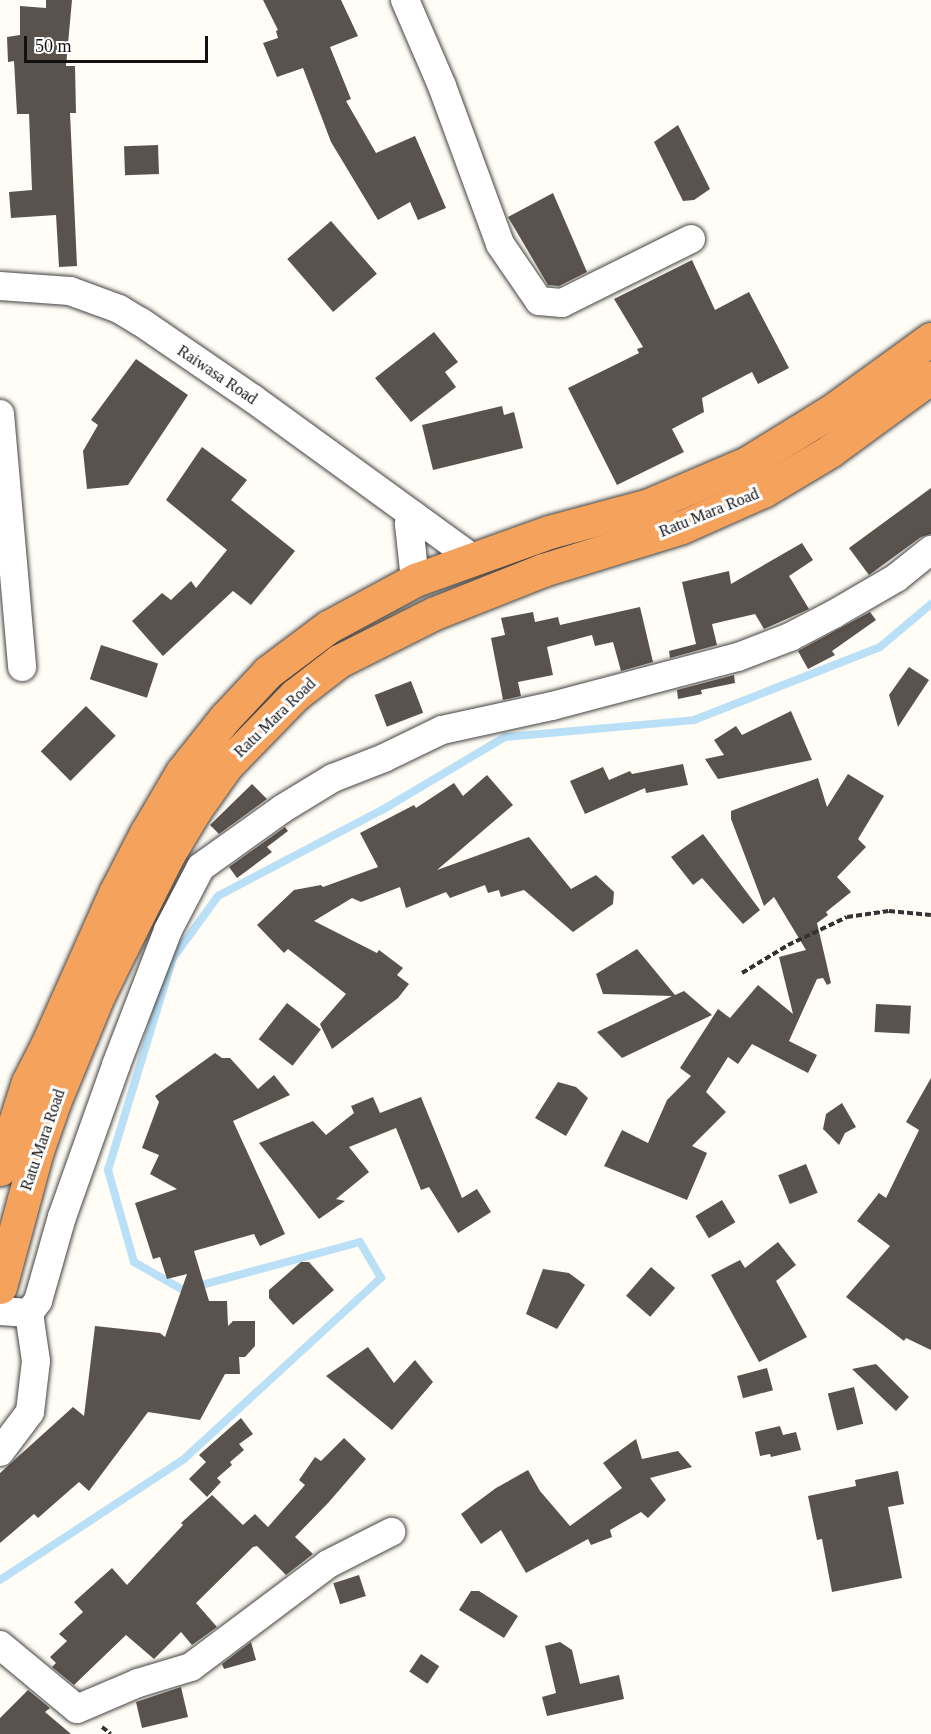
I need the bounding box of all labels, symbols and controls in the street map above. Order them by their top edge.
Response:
scale bar [27,24,212,62]
text: 50 m [35,36,72,56]
street label: Raiwasa Road [174,341,260,409]
street label: Ratu Mara Road [656,484,762,542]
street label: Ratu Mara Road [230,674,320,762]
street label: Ratu Mara Road [17,1087,69,1193]

